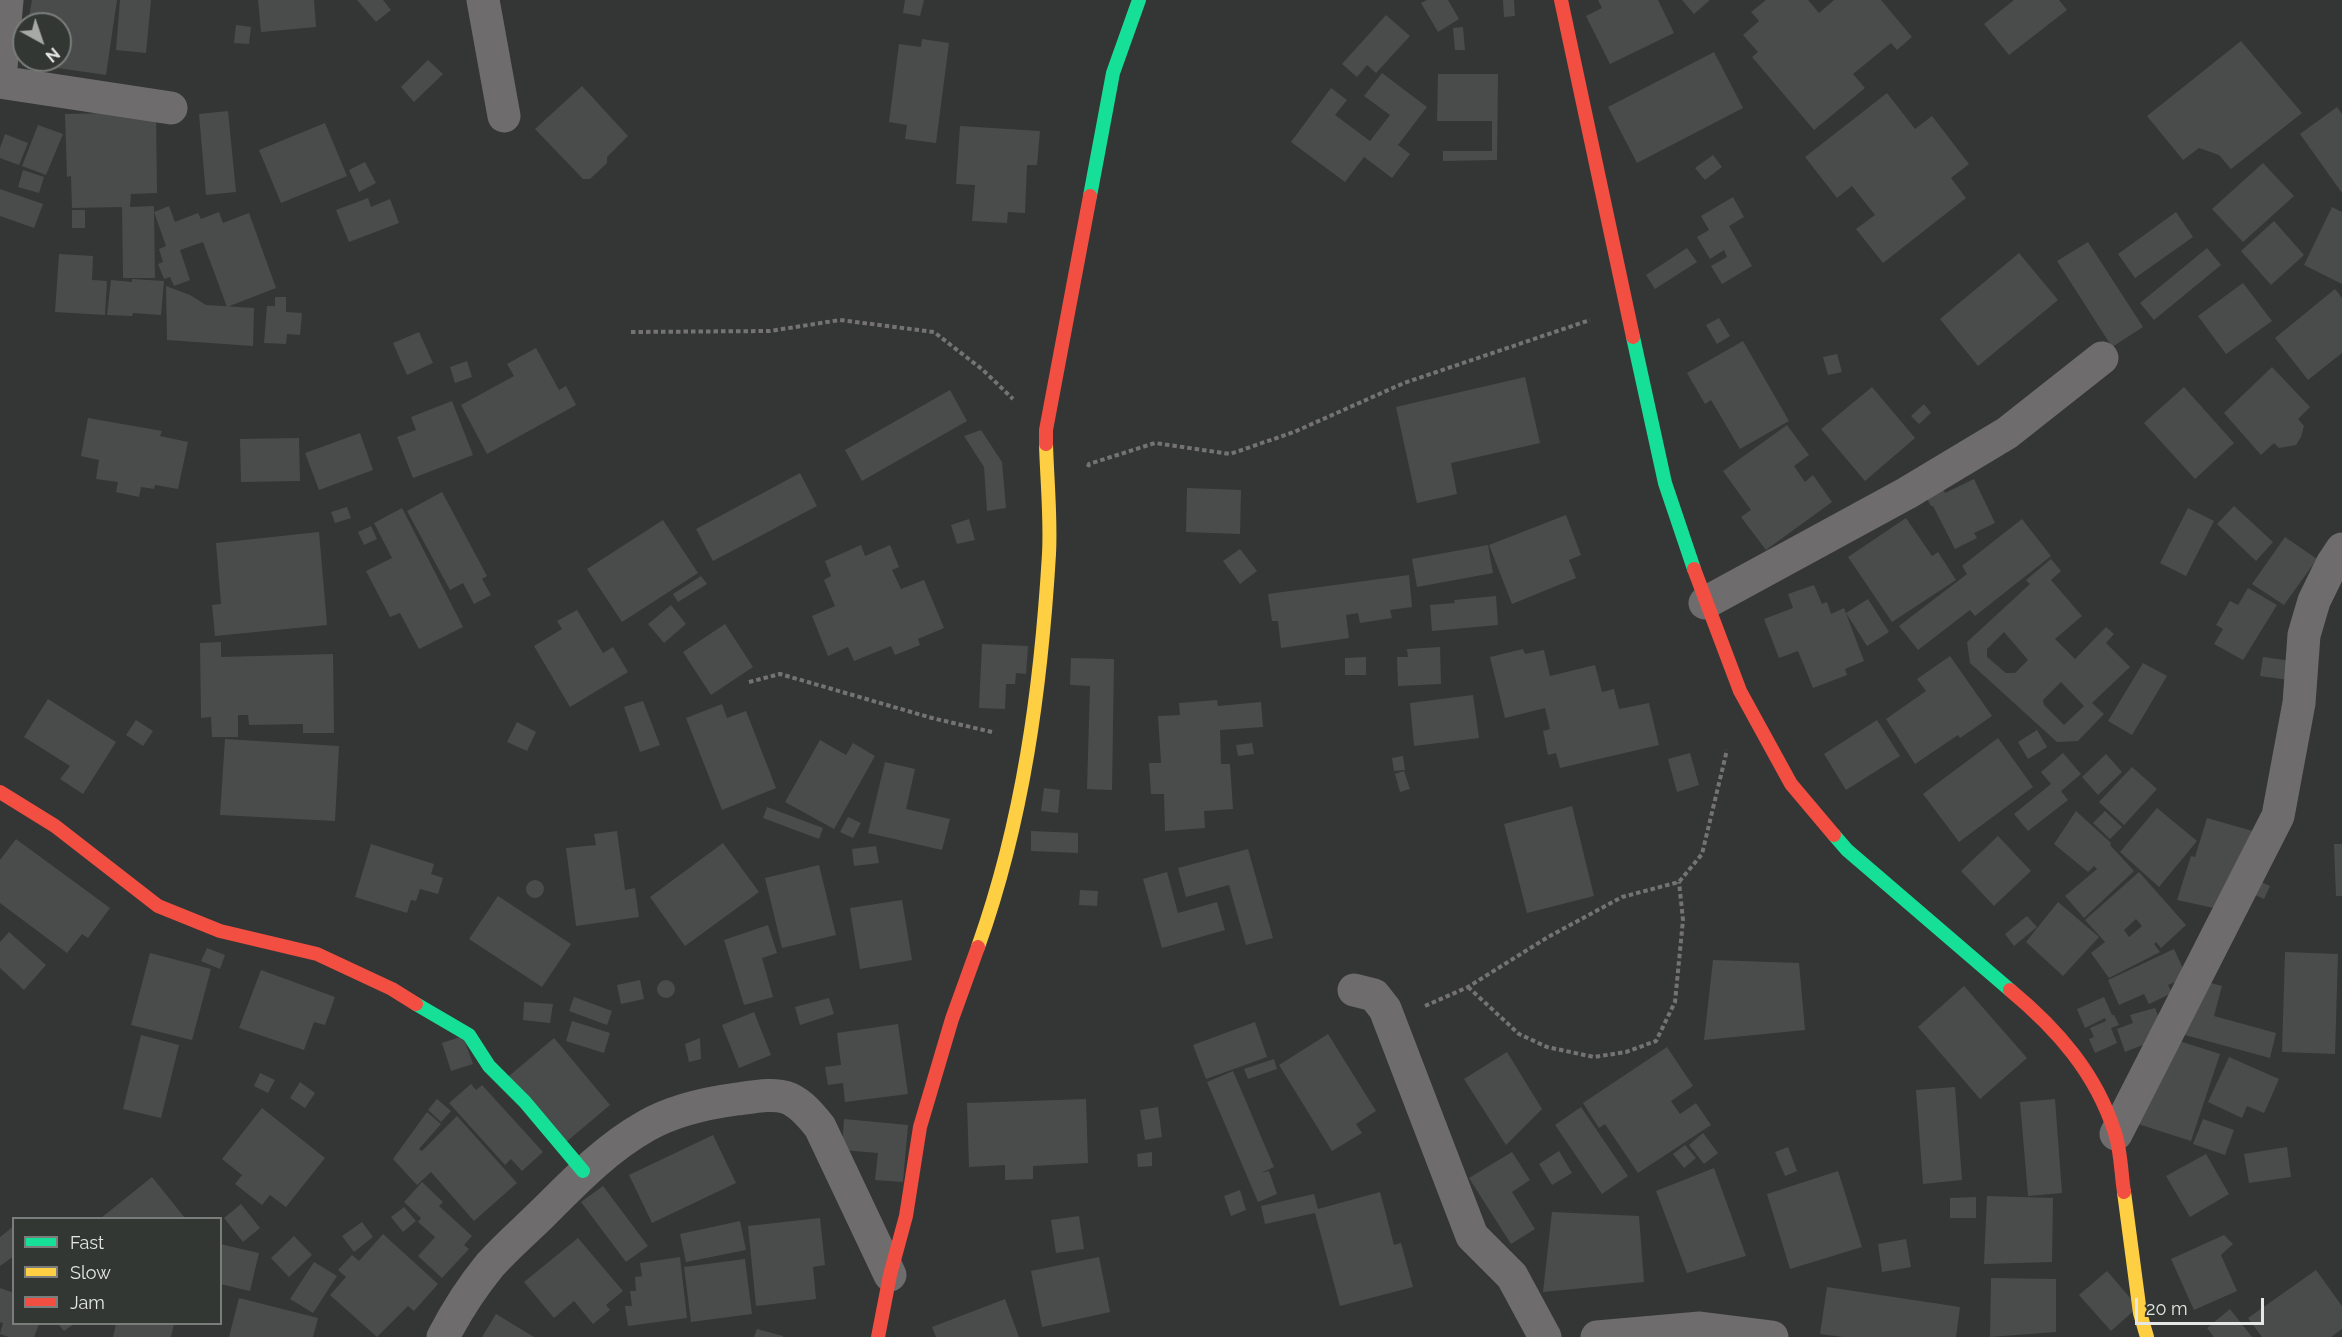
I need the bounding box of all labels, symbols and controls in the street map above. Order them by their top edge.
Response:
north arrow [12,12,72,72]
text: N [42,43,63,66]
legend [12,1217,222,1325]
text: Fast [70,1232,104,1253]
text: Slow [70,1262,111,1283]
scale bar [2138,1286,2267,1324]
text: Jam [70,1292,105,1313]
text: 20 m [2146,1298,2188,1319]

